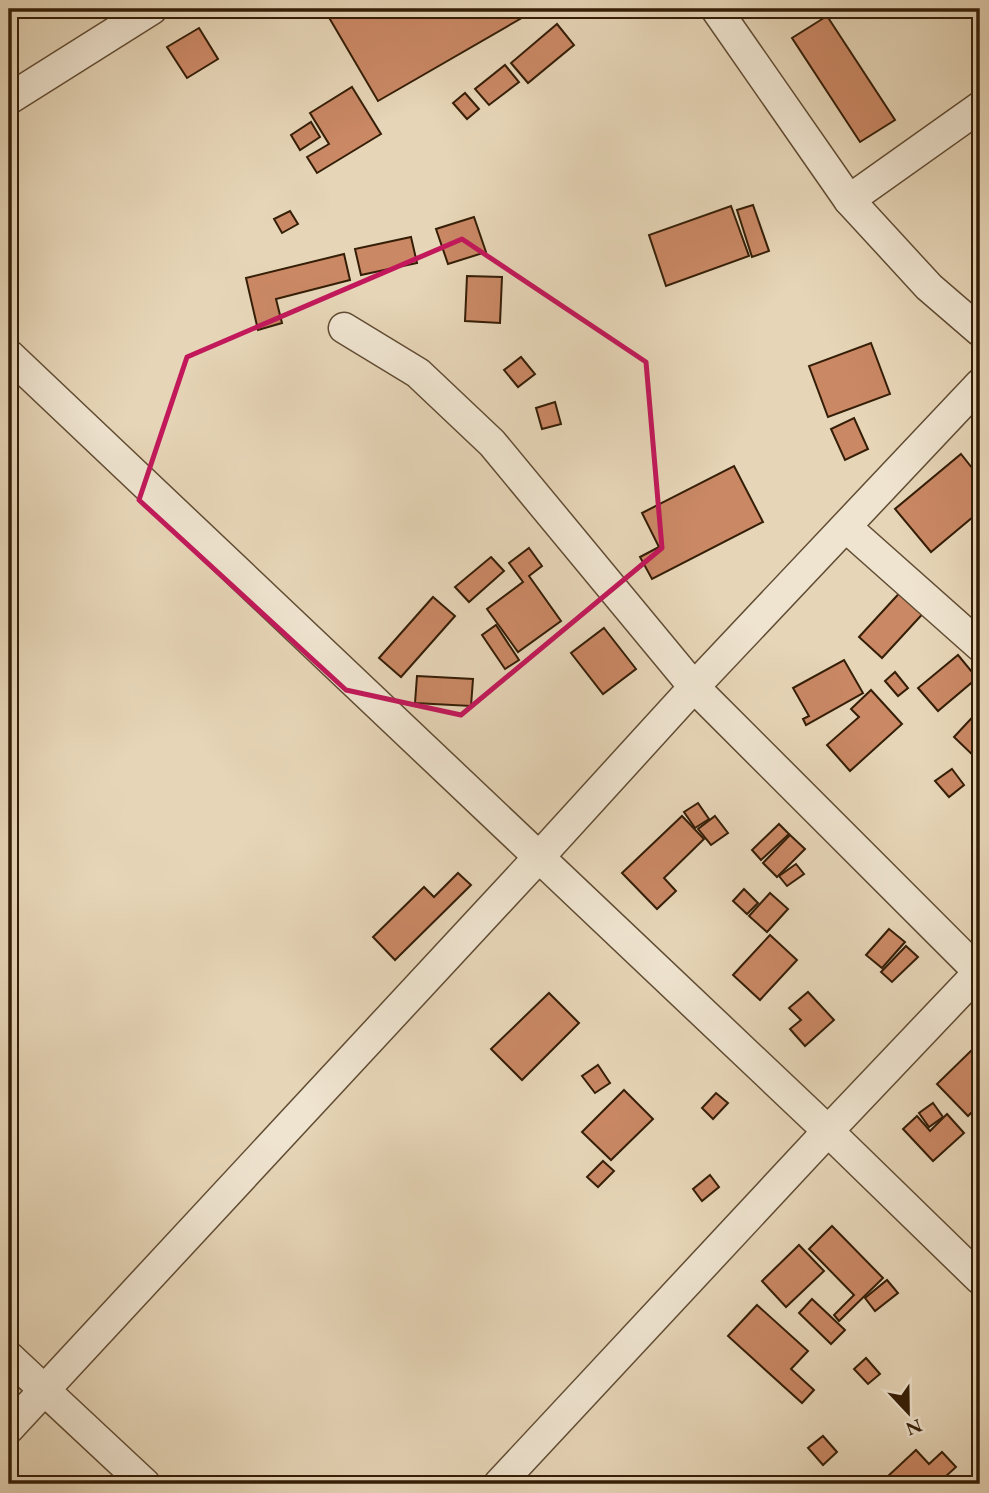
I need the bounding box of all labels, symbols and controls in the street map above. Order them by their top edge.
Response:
north arrow [874,1378,944,1448]
text: N [902,1413,926,1442]

